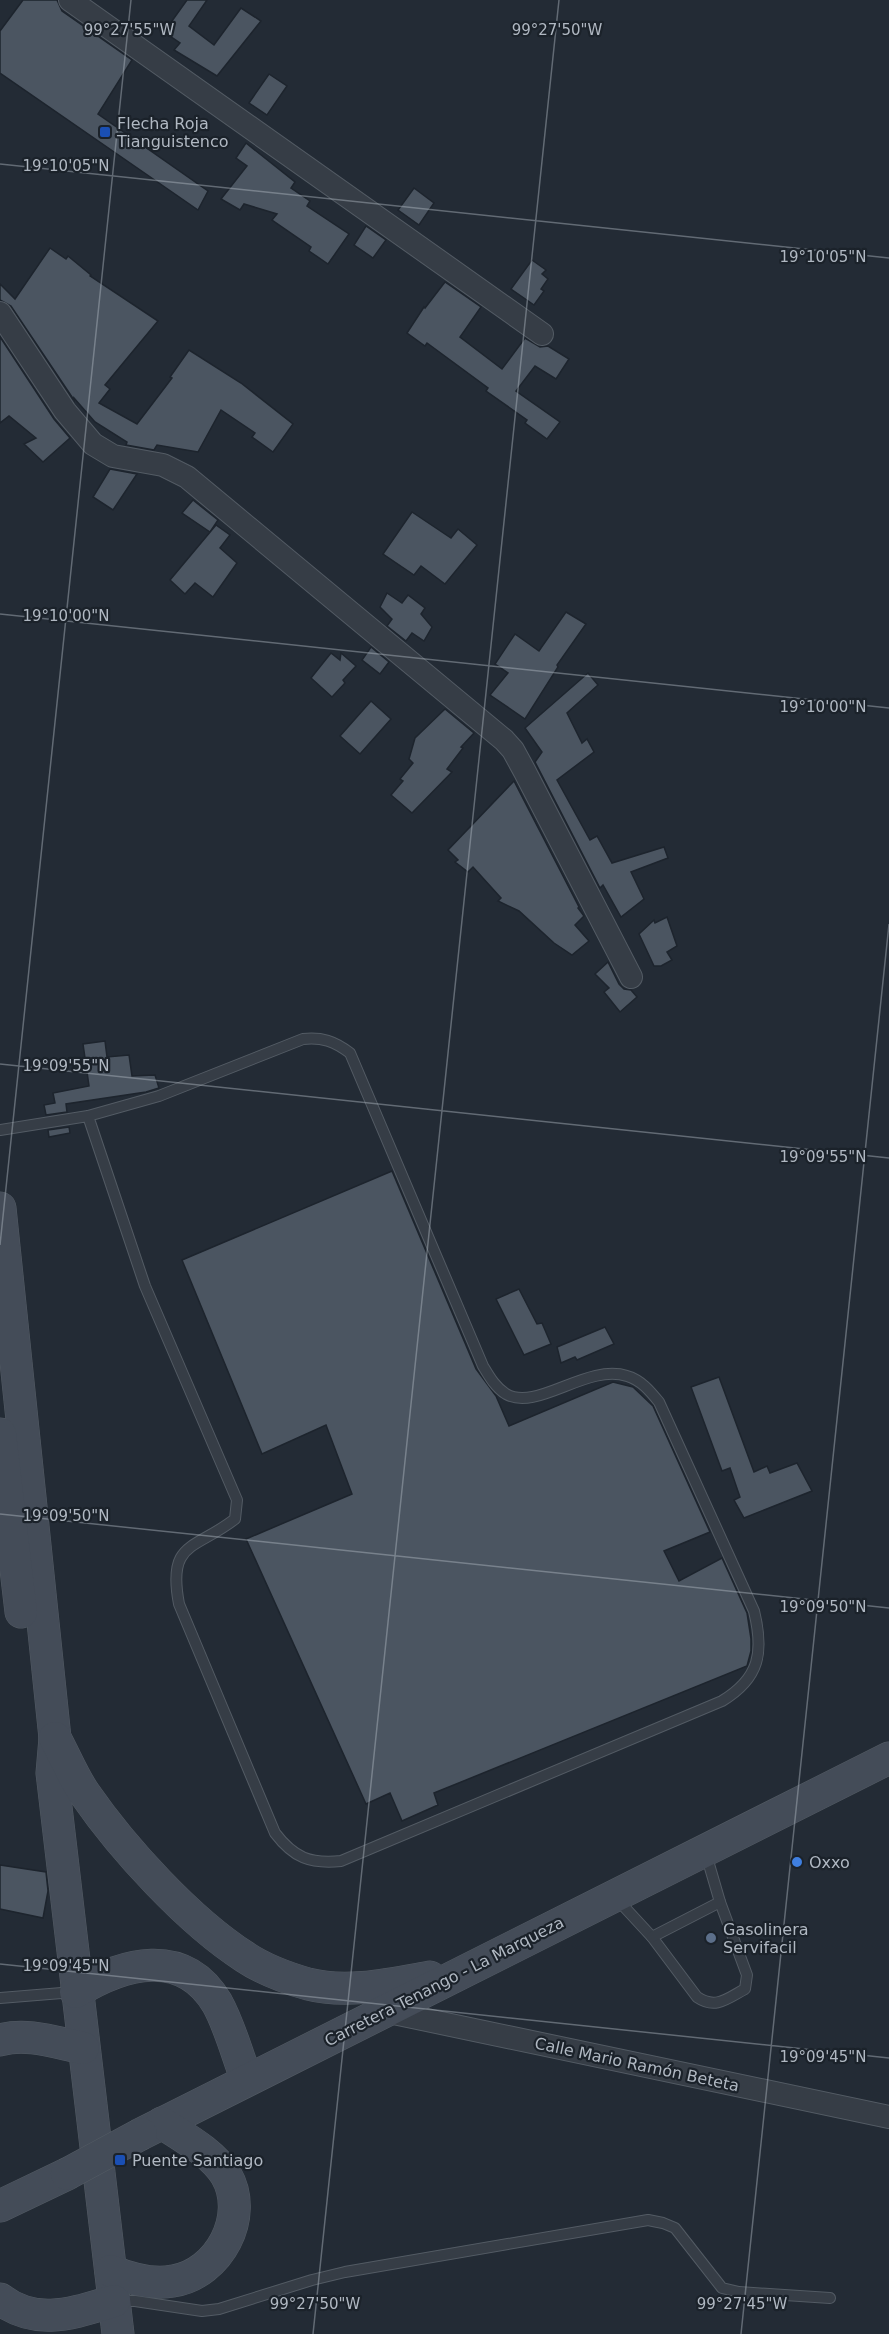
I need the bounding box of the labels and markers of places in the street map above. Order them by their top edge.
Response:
place label: Flecha Roja Tianguistenco [116,114,229,151]
marker: Flecha Roja Tianguistenco [98,125,112,139]
place label: Oxxo [809,1853,850,1872]
marker: Oxxo [790,1855,804,1869]
place label: Gasolinera Servifacil [723,1920,809,1957]
marker: Gasolinera Servifacil [704,1931,718,1945]
place label: Puente Santiago [132,2151,263,2170]
marker: Puente Santiago [113,2153,127,2167]

